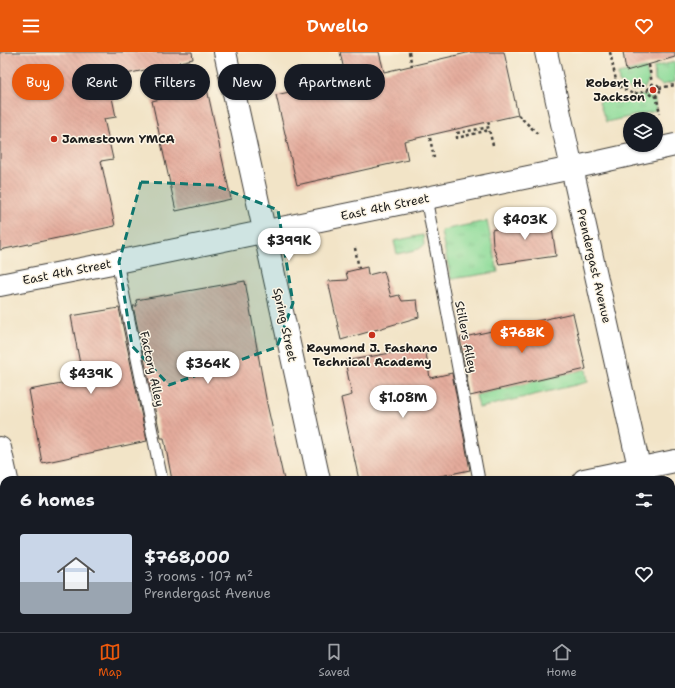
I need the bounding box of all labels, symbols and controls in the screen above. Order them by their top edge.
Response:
text: Dwello [307,14,369,38]
icon: menu [20,15,42,37]
icon: heart [633,15,655,37]
chip: Buy [12,64,64,100]
chip: Rent [72,64,132,100]
chip: Filters [140,64,210,100]
chip: New [218,64,276,100]
chip: Apartment [284,64,385,100]
place label: Robert H. Jackson [586,75,645,105]
marker: Robert H. Jackson [648,85,658,95]
map controls [623,112,663,152]
button: layers [623,112,663,152]
place label: Jamestown YMCA [62,131,175,147]
marker: Jamestown YMCA [49,134,59,144]
street label: East 4th Street [339,190,431,224]
pin: $403K [497,207,553,241]
street label: Prendergast Avenue [573,207,615,325]
text: $403K [503,211,547,228]
pin: $399K [261,228,317,262]
text: $399K [267,232,311,249]
street label: East 4th Street [21,256,113,288]
street label: Spring Street [269,286,301,364]
street label: Stillers Alley [451,300,481,375]
pin: $768K [494,320,550,354]
text: $768K [500,324,544,341]
street label: Factory Alley [136,330,168,408]
marker: Raymond J. Fashano Technical Academy [367,330,377,340]
place label: Raymond J. Fashano Technical Academy [307,340,438,370]
pin: $364K [180,351,236,385]
text: $364K [186,355,230,372]
pin: $439K [63,361,119,395]
text: $439K [69,365,113,382]
pin: $1.08M [370,385,436,419]
text: $1.08M [379,389,427,406]
text: 6 homes [20,489,95,511]
icon: filters [633,489,655,511]
text: $768,000 [144,546,230,568]
icon: home [52,550,100,598]
icon: heart [633,563,655,585]
text: 3 rooms · 107 m² [144,568,253,585]
text: Prendergast Avenue [144,585,271,602]
tab: Map [98,641,122,680]
tab: Saved [319,641,350,680]
tab: Home [546,641,577,680]

